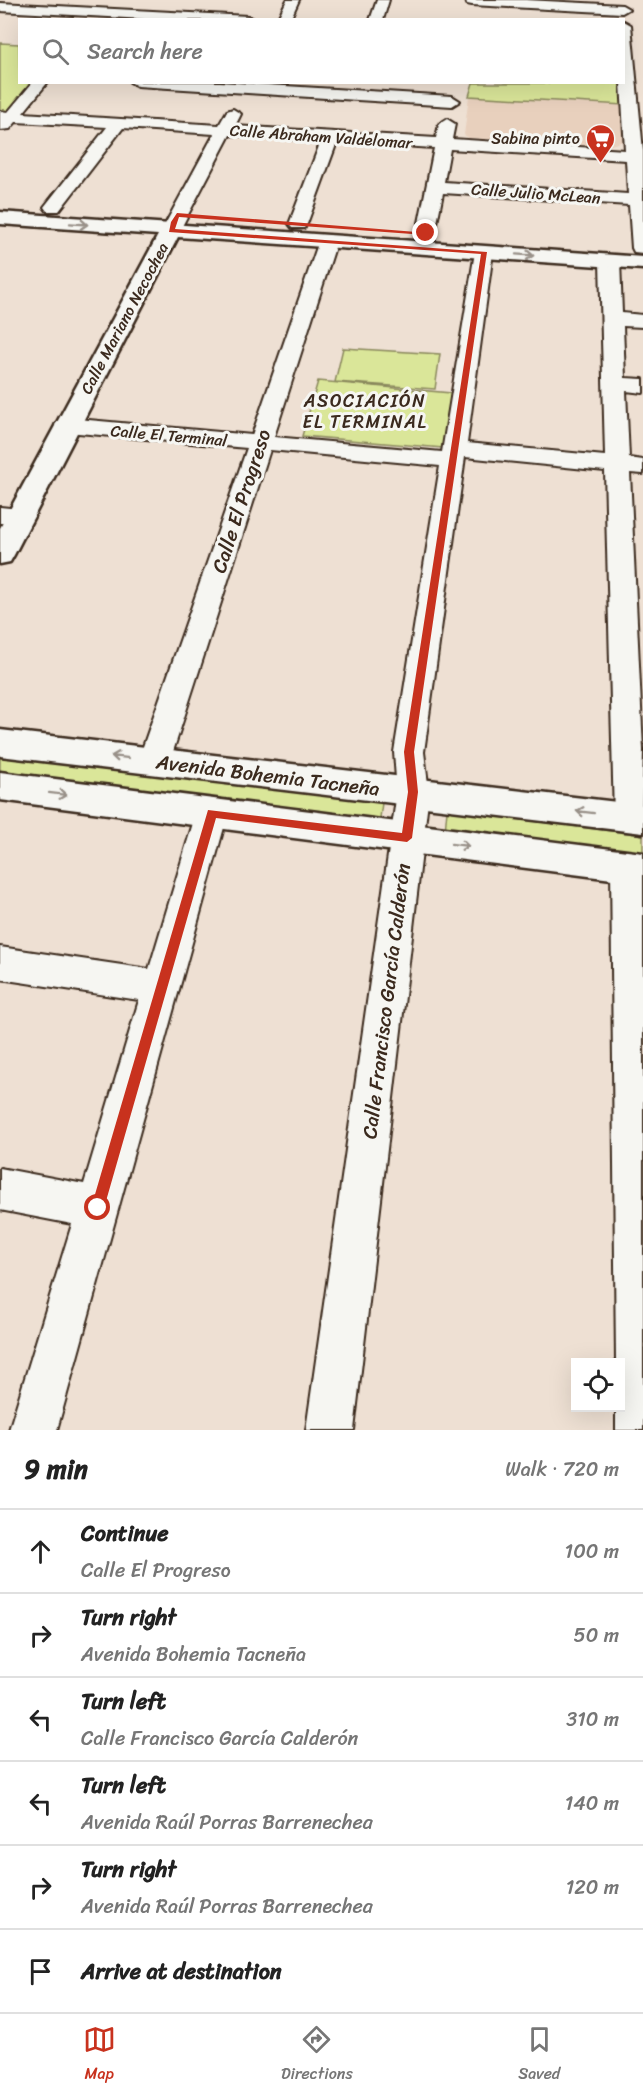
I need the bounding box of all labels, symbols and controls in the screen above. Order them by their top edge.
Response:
search box [18,18,625,84]
text: Search here [87,32,203,71]
icon: search [39,35,72,68]
street label: Calle Abraham Valdelomar [229,116,415,157]
supermarket icon: Sabina pinto [585,122,617,164]
place label: Sabina pinto [491,124,580,153]
street label: Calle Julio McLean [470,175,602,213]
one-way arrow [69,218,89,229]
route end [412,219,438,245]
street label: Calle Mariano Necochea [72,237,177,399]
one-way arrow [515,250,535,261]
district label: ASOCIACIÓN EL TERMINAL [303,385,427,438]
street label: Calle El Terminal [109,416,229,455]
street label: Calle El Progreso [202,425,281,578]
street label: Avenida Bohemia Tacneña [153,744,382,807]
one-way arrow [111,752,131,763]
one-way arrow [48,788,67,799]
one-way arrow [575,806,595,817]
one-way arrow [449,839,469,850]
street label: Calle Francisco García Calderón [352,861,421,1141]
route start [84,1194,110,1220]
map controls [571,1358,625,1412]
button: locate [571,1358,625,1412]
text: 9 min [24,1446,88,1492]
text: Walk · 720 m [505,1452,619,1487]
text: Continue [81,1514,169,1553]
text: 100 m [565,1534,619,1569]
icon: ahead [24,1535,57,1568]
text: Calle El Progreso [81,1553,231,1588]
text: Turn right [81,1598,176,1637]
text: 50 m [574,1618,619,1653]
icon: right [24,1619,57,1652]
text: Avenida Bohemia Tacneña [81,1637,306,1672]
text: Turn left [81,1682,166,1721]
text: 310 m [566,1702,619,1737]
icon: left [24,1703,57,1736]
text: Calle Francisco García Calderón [81,1721,358,1756]
text: Turn left [81,1766,166,1805]
text: 140 m [565,1786,619,1821]
icon: left [24,1787,57,1820]
text: Avenida Raúl Porras Barrenechea [81,1805,373,1840]
text: Turn right [81,1850,176,1889]
text: 120 m [566,1870,619,1905]
icon: right [24,1871,57,1904]
text: Avenida Raúl Porras Barrenechea [81,1889,373,1924]
text: Arrive at destination [81,1952,282,1991]
icon: arrive [24,1955,57,1988]
tab: Map [83,2023,116,2088]
tab: Directions [281,2023,353,2088]
tab: Saved [518,2023,560,2088]

